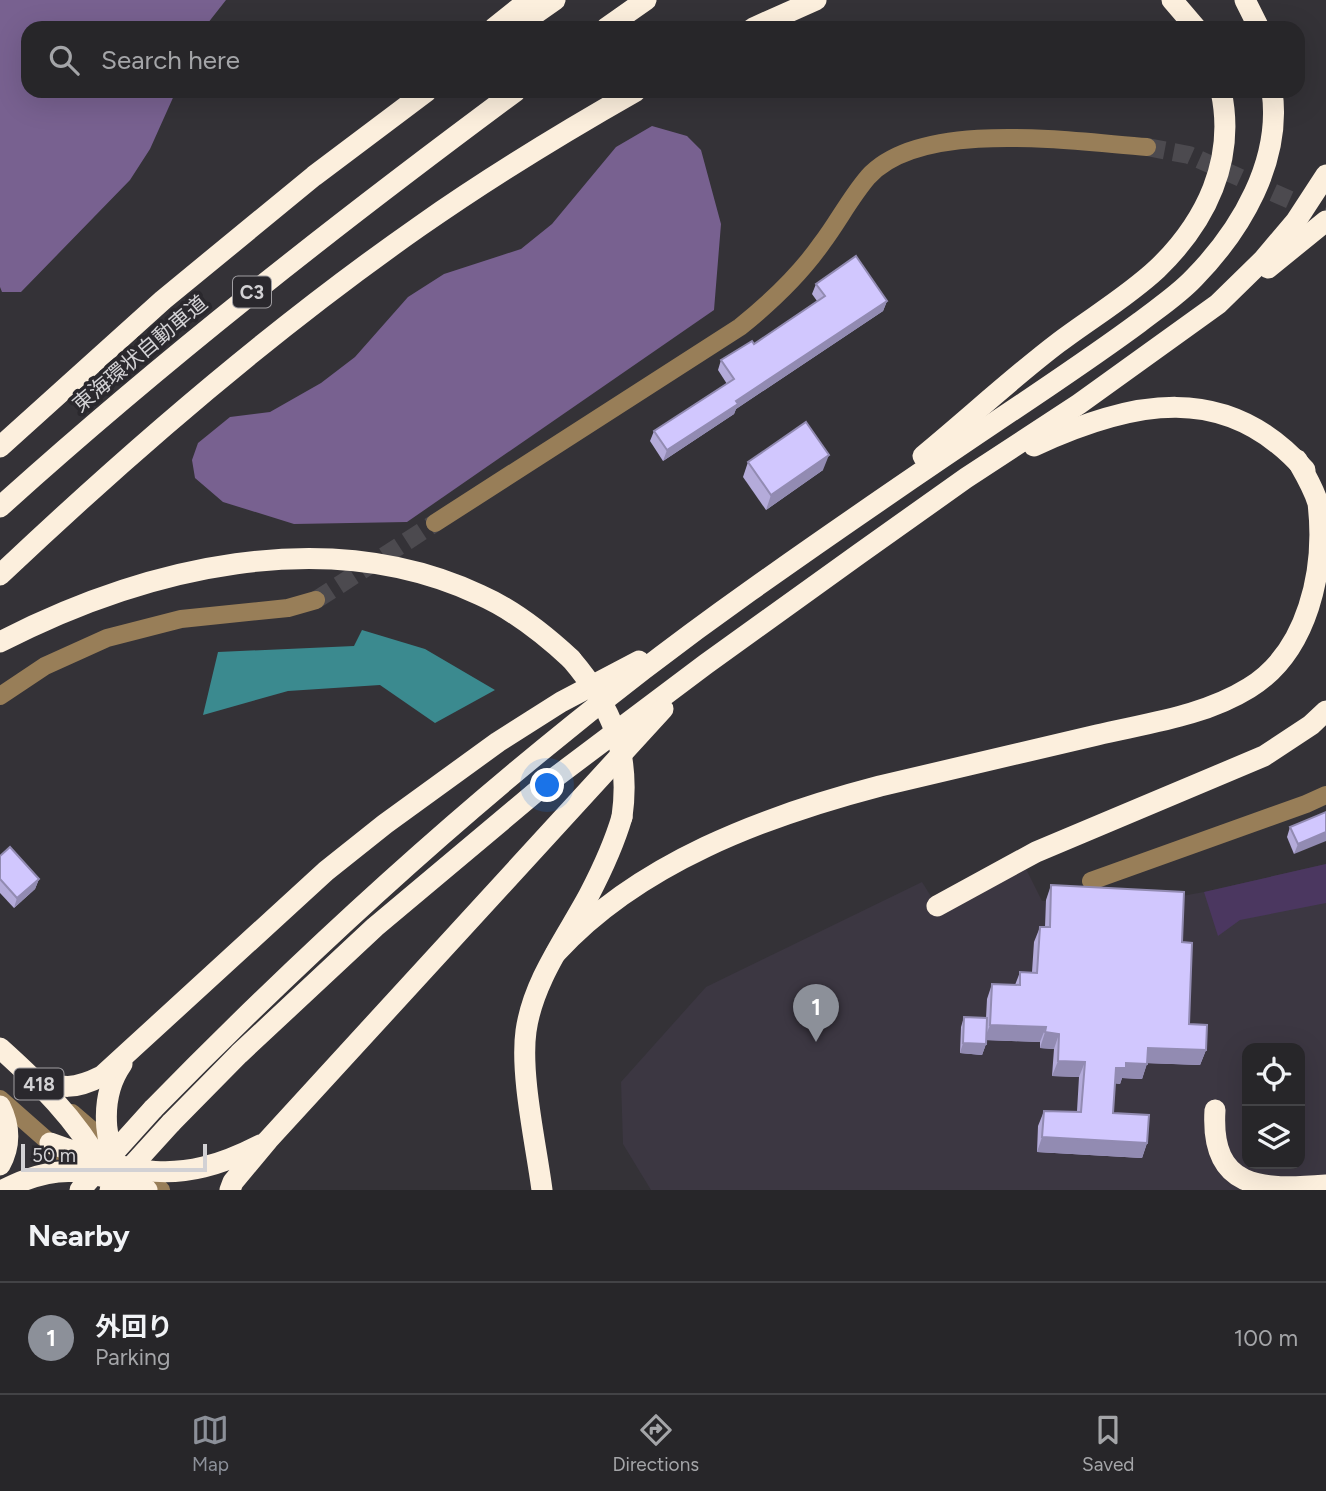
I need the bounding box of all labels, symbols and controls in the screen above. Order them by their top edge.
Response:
search box [21,21,1305,98]
icon: search [45,41,83,79]
text: Search here [101,44,240,76]
road number: C3 [233,276,271,308]
street label: 東海環状自動車道 [67,290,212,417]
your location [530,768,564,802]
pin: 1 [793,984,839,1042]
map controls [1242,1043,1305,1169]
button: locate [1242,1043,1305,1106]
road number: 418 [14,1068,64,1100]
button: layers [1242,1106,1305,1169]
scale bar [21,1141,206,1173]
text: 50 m [32,1144,76,1167]
text: Nearby [28,1217,130,1254]
text: 外回り [95,1311,173,1343]
text: 1 [46,1324,56,1352]
text: 100 m [1234,1324,1298,1352]
text: Parking [95,1343,170,1371]
tab: Map [191,1411,229,1476]
tab: Directions [612,1411,699,1476]
tab: Saved [1082,1411,1134,1476]

